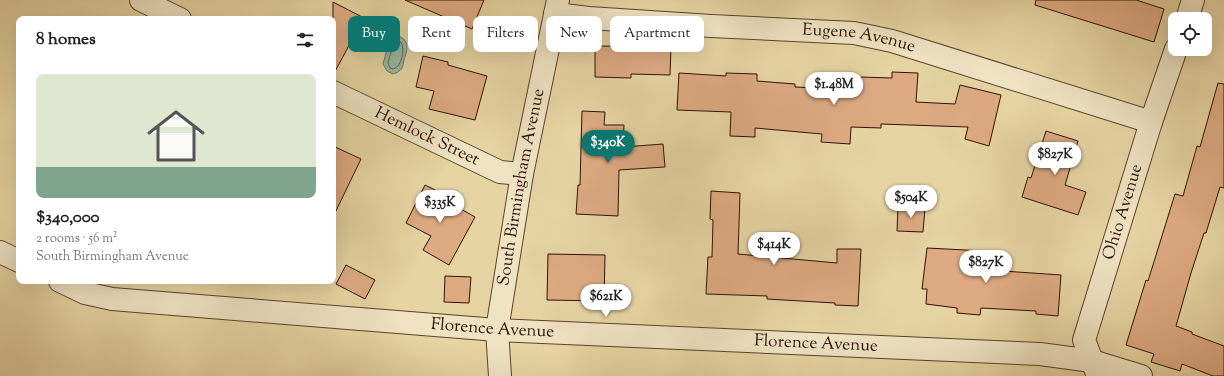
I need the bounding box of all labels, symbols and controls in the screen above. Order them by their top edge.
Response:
map controls [1168,12,1212,56]
button: locate [1168,12,1212,56]
chip: Buy [348,16,400,52]
chip: Rent [408,16,465,52]
chip: Filters [473,16,538,52]
chip: New [546,16,602,52]
chip: Apartment [610,16,704,52]
street label: Eugene Avenue [802,18,918,60]
text: 8 homes [36,28,96,52]
icon: filters [294,29,316,51]
pin: $1.48M [801,72,867,106]
text: $1.48M [814,76,854,94]
street label: South Birmingham Avenue [492,86,551,288]
icon: home [140,100,212,172]
street label: Hemlock Street [370,102,483,172]
pin: $340K [580,130,636,164]
text: $340K [591,134,625,152]
pin: $827K [1027,142,1083,176]
text: $827K [1037,146,1073,164]
street label: Ohio Avenue [1097,161,1149,263]
pin: $504K [883,185,939,219]
text: $504K [894,189,928,207]
pin: $335K [412,190,468,224]
text: $335K [424,194,456,212]
text: $340,000 [36,206,100,230]
text: 2 rooms · 56 m² [36,230,117,248]
pin: $414K [746,232,802,266]
text: $414K [757,236,791,254]
text: South Birmingham Avenue [36,248,189,266]
pin: $827K [958,250,1014,284]
text: $827K [968,254,1004,272]
pin: $621K [578,284,634,318]
text: $621K [589,288,623,306]
street label: Florence Avenue [430,313,555,345]
street label: Florence Avenue [754,329,878,359]

